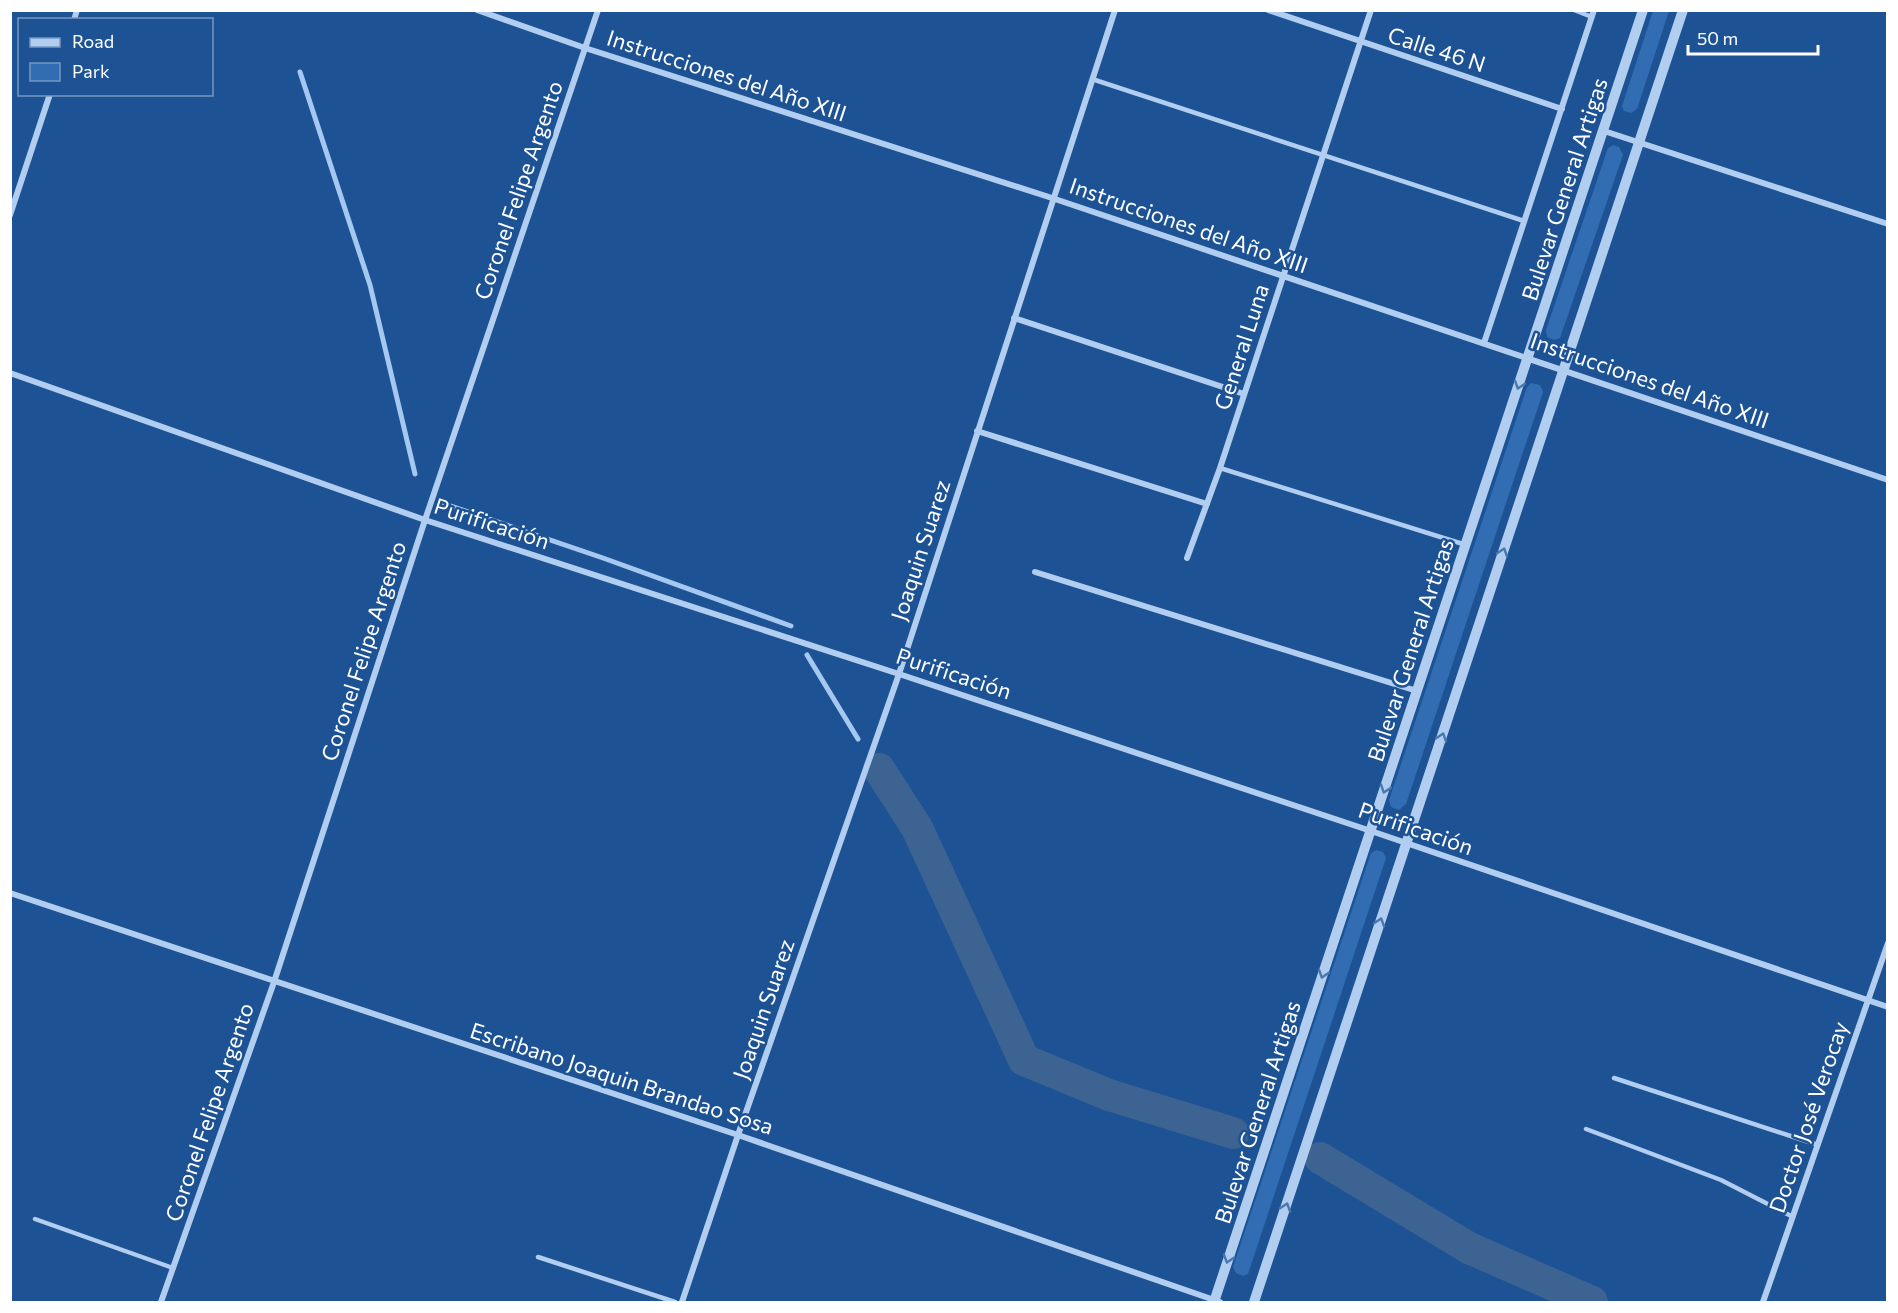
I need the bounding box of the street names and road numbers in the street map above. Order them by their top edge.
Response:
street label: Calle 46 N [1385,21,1489,77]
street label: Instrucciones del Año XIII [604,23,850,127]
street label: Bulevar General Artigas [1515,74,1613,304]
street label: Coronel Felipe Argento [468,77,568,303]
street label: Instrucciones del Año XIII [1066,171,1312,279]
street label: General Luna [1208,281,1274,413]
street label: Instrucciones del Año XIII [1527,326,1773,434]
street label: Joaquin Suarez [885,476,955,624]
street label: Purificación [431,492,553,554]
street label: Bulevar General Artigas [1361,535,1459,765]
street label: Coronel Felipe Argento [315,538,411,764]
street label: Purificación [893,642,1015,704]
street label: Purificación [1355,796,1477,860]
street label: Joaquin Suarez [726,935,800,1083]
street label: Bulevar General Artigas [1208,997,1306,1227]
street label: Coronel Felipe Argento [159,999,259,1225]
street label: Escribano Joaquin Brandao Sosa [467,1016,777,1140]
street label: Doctor José Verocay [1763,1018,1853,1216]

